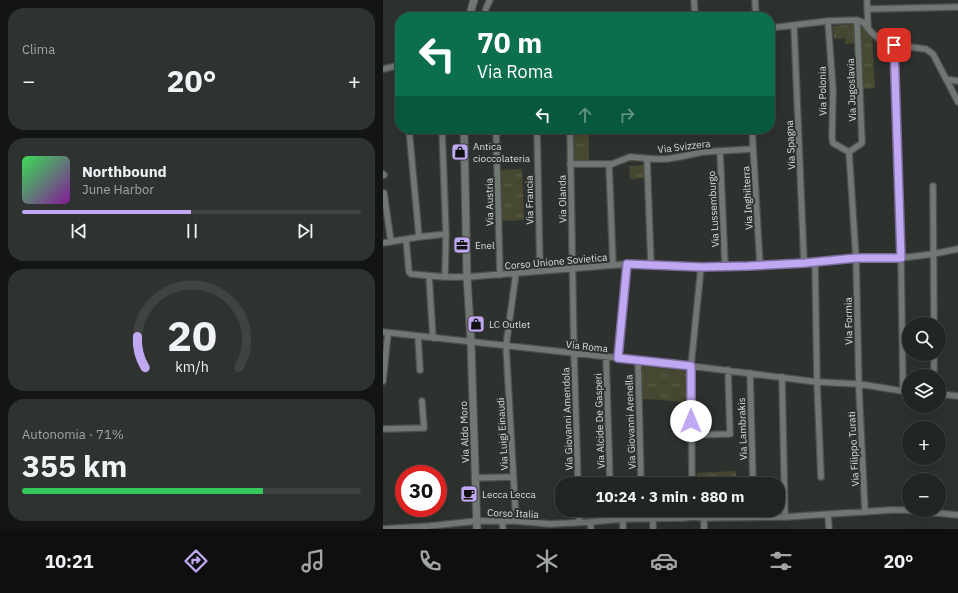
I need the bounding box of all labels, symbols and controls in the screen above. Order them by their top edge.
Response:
text: 70 m [477,24,542,61]
icon: left [411,28,463,80]
pin [877,28,911,62]
icon: arrive [883,34,905,56]
text: Clima [22,41,55,58]
street label: Via Jugoslavia [844,57,859,122]
text: Via Roma [477,60,553,83]
text: 20° [166,61,217,100]
street label: Via Polonia [816,65,829,116]
text: − [22,66,35,95]
text: + [348,66,361,95]
icon: left [532,104,554,126]
icon: ahead [574,104,596,126]
icon: right [616,104,638,126]
street label: Via Spagna [783,119,798,170]
street label: Via Svizzera [657,137,712,156]
place label: Antica cioccolateria [473,140,531,165]
shop icon: Antica cioccolateria [450,142,470,162]
text: Northbound [82,162,167,181]
street label: Via Inghilterra [739,165,756,230]
street label: Via Lussemburgo [705,170,722,248]
street label: Via Olanda [556,174,569,223]
street label: Via Francia [523,175,536,225]
street label: Via Austria [483,177,496,226]
text: June Harbor [82,181,154,198]
icon: previous [68,220,90,242]
icon: pause [181,220,203,242]
icon: next [294,220,316,242]
office icon: Enel [452,235,472,255]
place label: Enel [475,239,495,252]
street label: Corso Unione Sovietica [504,250,609,272]
street label: Via Formia [842,296,855,345]
text: 20 [167,307,216,361]
shop icon: LC Outlet [466,314,486,334]
map controls [902,317,946,517]
button: search [902,317,946,361]
place label: LC Outlet [489,318,531,331]
street label: Via Roma [565,338,609,355]
text: km/h [175,356,208,375]
street label: Via Giovanni Amendola [559,366,576,471]
button: layers [902,369,946,413]
street label: Via Alcide De Gasperi [591,373,608,469]
street label: Via Giovanni Arenella [622,374,639,470]
street label: Via Luigi Einaudi [494,397,511,471]
street label: Via Lambrakis [735,397,750,461]
street label: Via Aldo Moro [457,400,472,463]
position arrow [670,400,712,442]
street label: Via Filippo Turati [845,411,862,487]
button: + [902,421,946,465]
text: Autonomia · 71% [22,426,124,443]
text: 355 km [22,446,127,485]
speed limit sign: 30 [395,465,447,517]
button: − [902,473,946,517]
cafe icon: Lecca Lecca [459,484,479,504]
text: 10:24 · 3 min · 880 m [596,487,744,506]
place label: Lecca Lecca [482,488,536,501]
street label: Corso Italia [487,506,540,521]
icon: directions [182,547,210,575]
icon: music [299,547,327,575]
icon: phone [416,547,444,575]
icon: climate [533,547,561,575]
icon: car [650,547,678,575]
icon: filters [767,547,795,575]
text: 10:21 [44,550,94,573]
text: 20° [883,550,914,573]

